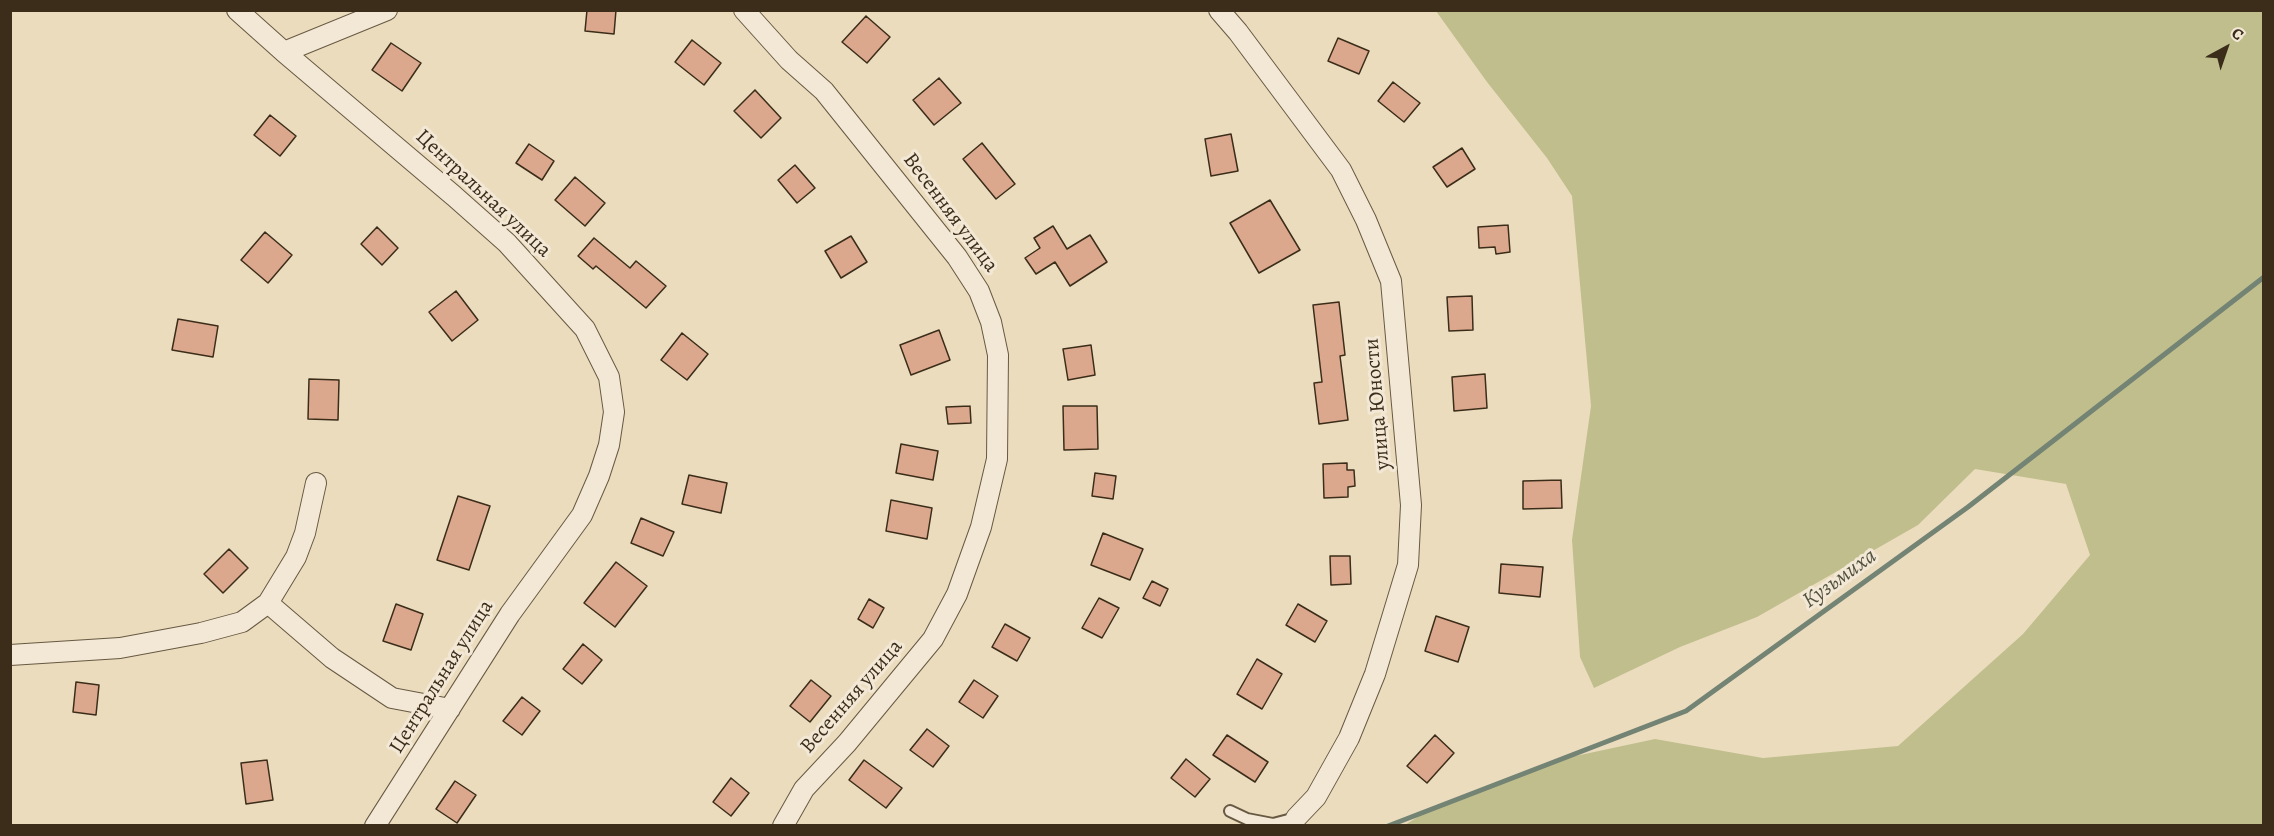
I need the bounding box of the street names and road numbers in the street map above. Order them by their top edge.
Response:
street label: Центральная улица [410,125,556,263]
street label: Весенняя улица [897,148,1003,278]
street label: улица Юности [1360,337,1396,471]
street label: Центральная улица [385,596,499,758]
street label: Весенняя улица [796,635,908,759]

